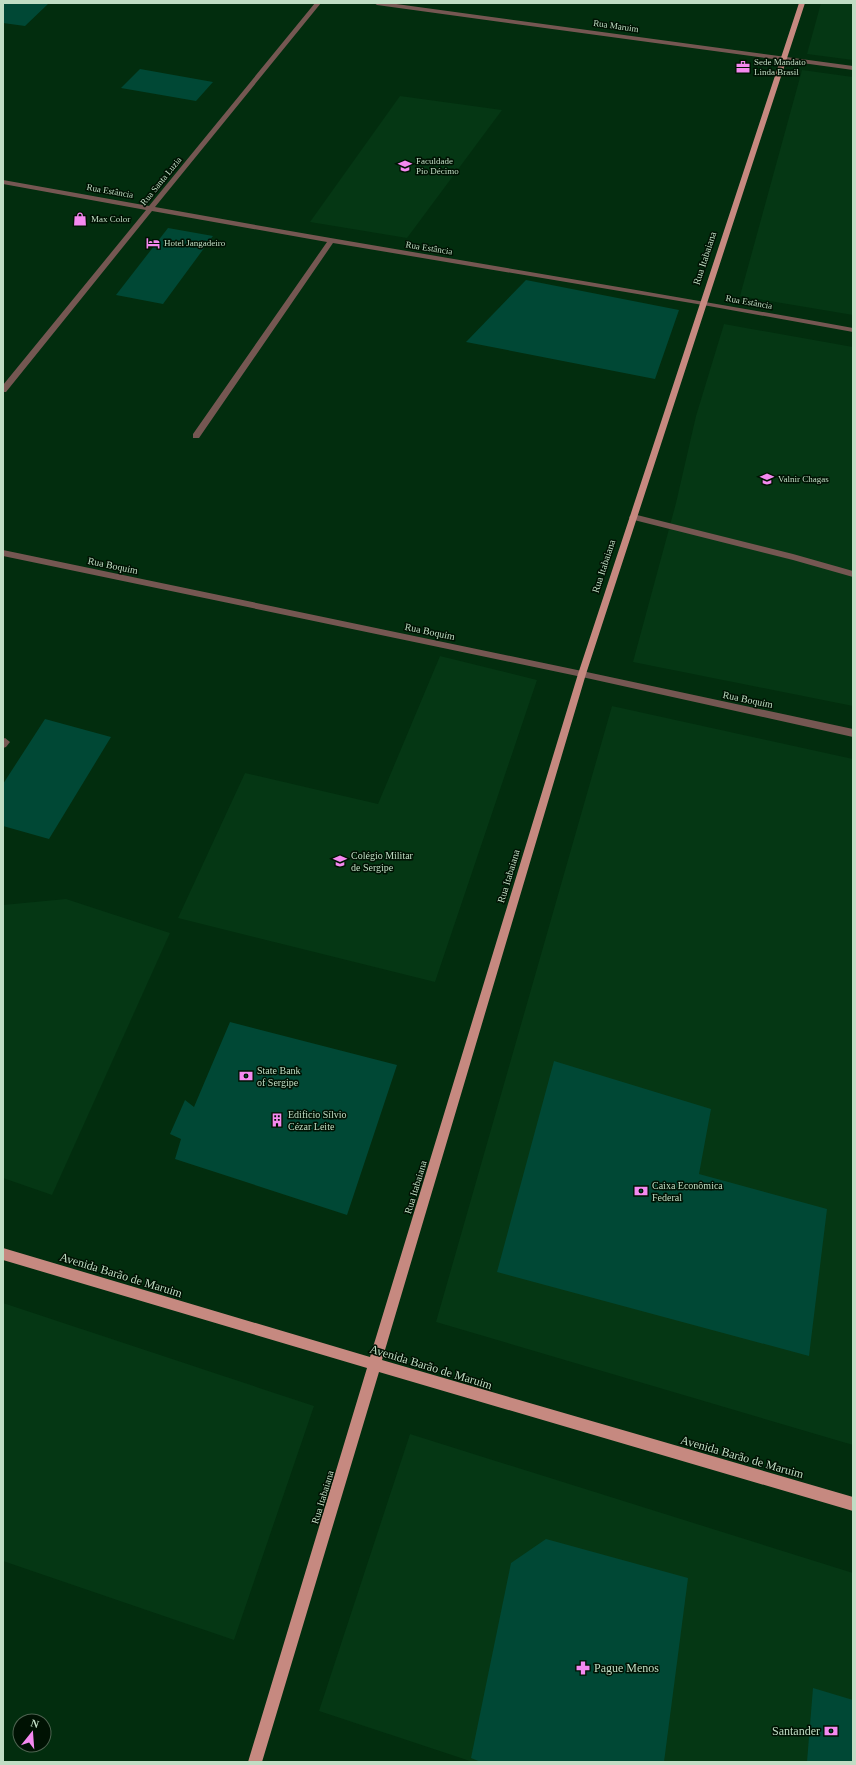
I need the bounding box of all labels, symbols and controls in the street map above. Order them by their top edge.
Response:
street label: Rua Maruim [593,18,639,34]
place label: Sede Mandato Linda Brasil [754,57,806,77]
office icon: Sede Mandato Linda Brasil [735,59,751,75]
street label: Rua Santa Luzia [138,155,184,207]
place label: Faculdade Pio Décimo [416,156,459,176]
school or university icon: Faculdade Pio Décimo [397,158,413,174]
street label: Rua Estância [86,182,134,200]
shop icon: Max Color [72,211,88,227]
place label: Max Color [91,214,130,224]
street label: Rua Itabaiana [691,230,718,286]
hotel icon: Hotel Jangadeiro [145,235,161,251]
place label: Hotel Jangadeiro [164,238,226,248]
street label: Rua Estância [405,239,453,257]
street label: Rua Estância [725,293,773,311]
school or university icon: Valnir Chagas [759,471,775,487]
place label: Valnir Chagas [778,474,829,484]
street label: Rua Itabaiana [590,538,617,594]
street label: Rua Boquim [87,555,139,576]
street label: Rua Boquim [404,621,456,642]
street label: Rua Boquim [722,689,774,710]
street label: Rua Itabaiana [495,848,522,904]
place label: Colégio Militar de Sergipe [351,850,414,873]
school or university icon: Colégio Militar de Sergipe [332,853,348,869]
place label: State Bank of Sergipe [257,1065,301,1088]
bank icon: State Bank of Sergipe [238,1068,254,1084]
place label: Edificio Sílvio Cézar Leite [288,1109,347,1132]
building icon: Edificio Sílvio Cézar Leite [269,1112,285,1128]
street label: Rua Itabaiana [402,1159,429,1215]
place label: Caixa Econômica Federal [652,1180,723,1203]
bank icon: Caixa Econômica Federal [633,1183,649,1199]
street label: Avenida Barão de Maruim [58,1250,185,1301]
street label: Avenida Barão de Maruim [368,1342,495,1393]
street label: Avenida Barão de Maruim [679,1433,806,1481]
street label: Rua Itabaiana [309,1469,336,1525]
pharmacy icon: Pague Menos [575,1660,591,1676]
place label: Pague Menos [594,1661,659,1675]
north arrow [12,1713,52,1753]
text: N [29,1717,41,1730]
bank icon: Santander [823,1723,839,1739]
place label: Santander [772,1724,820,1738]

